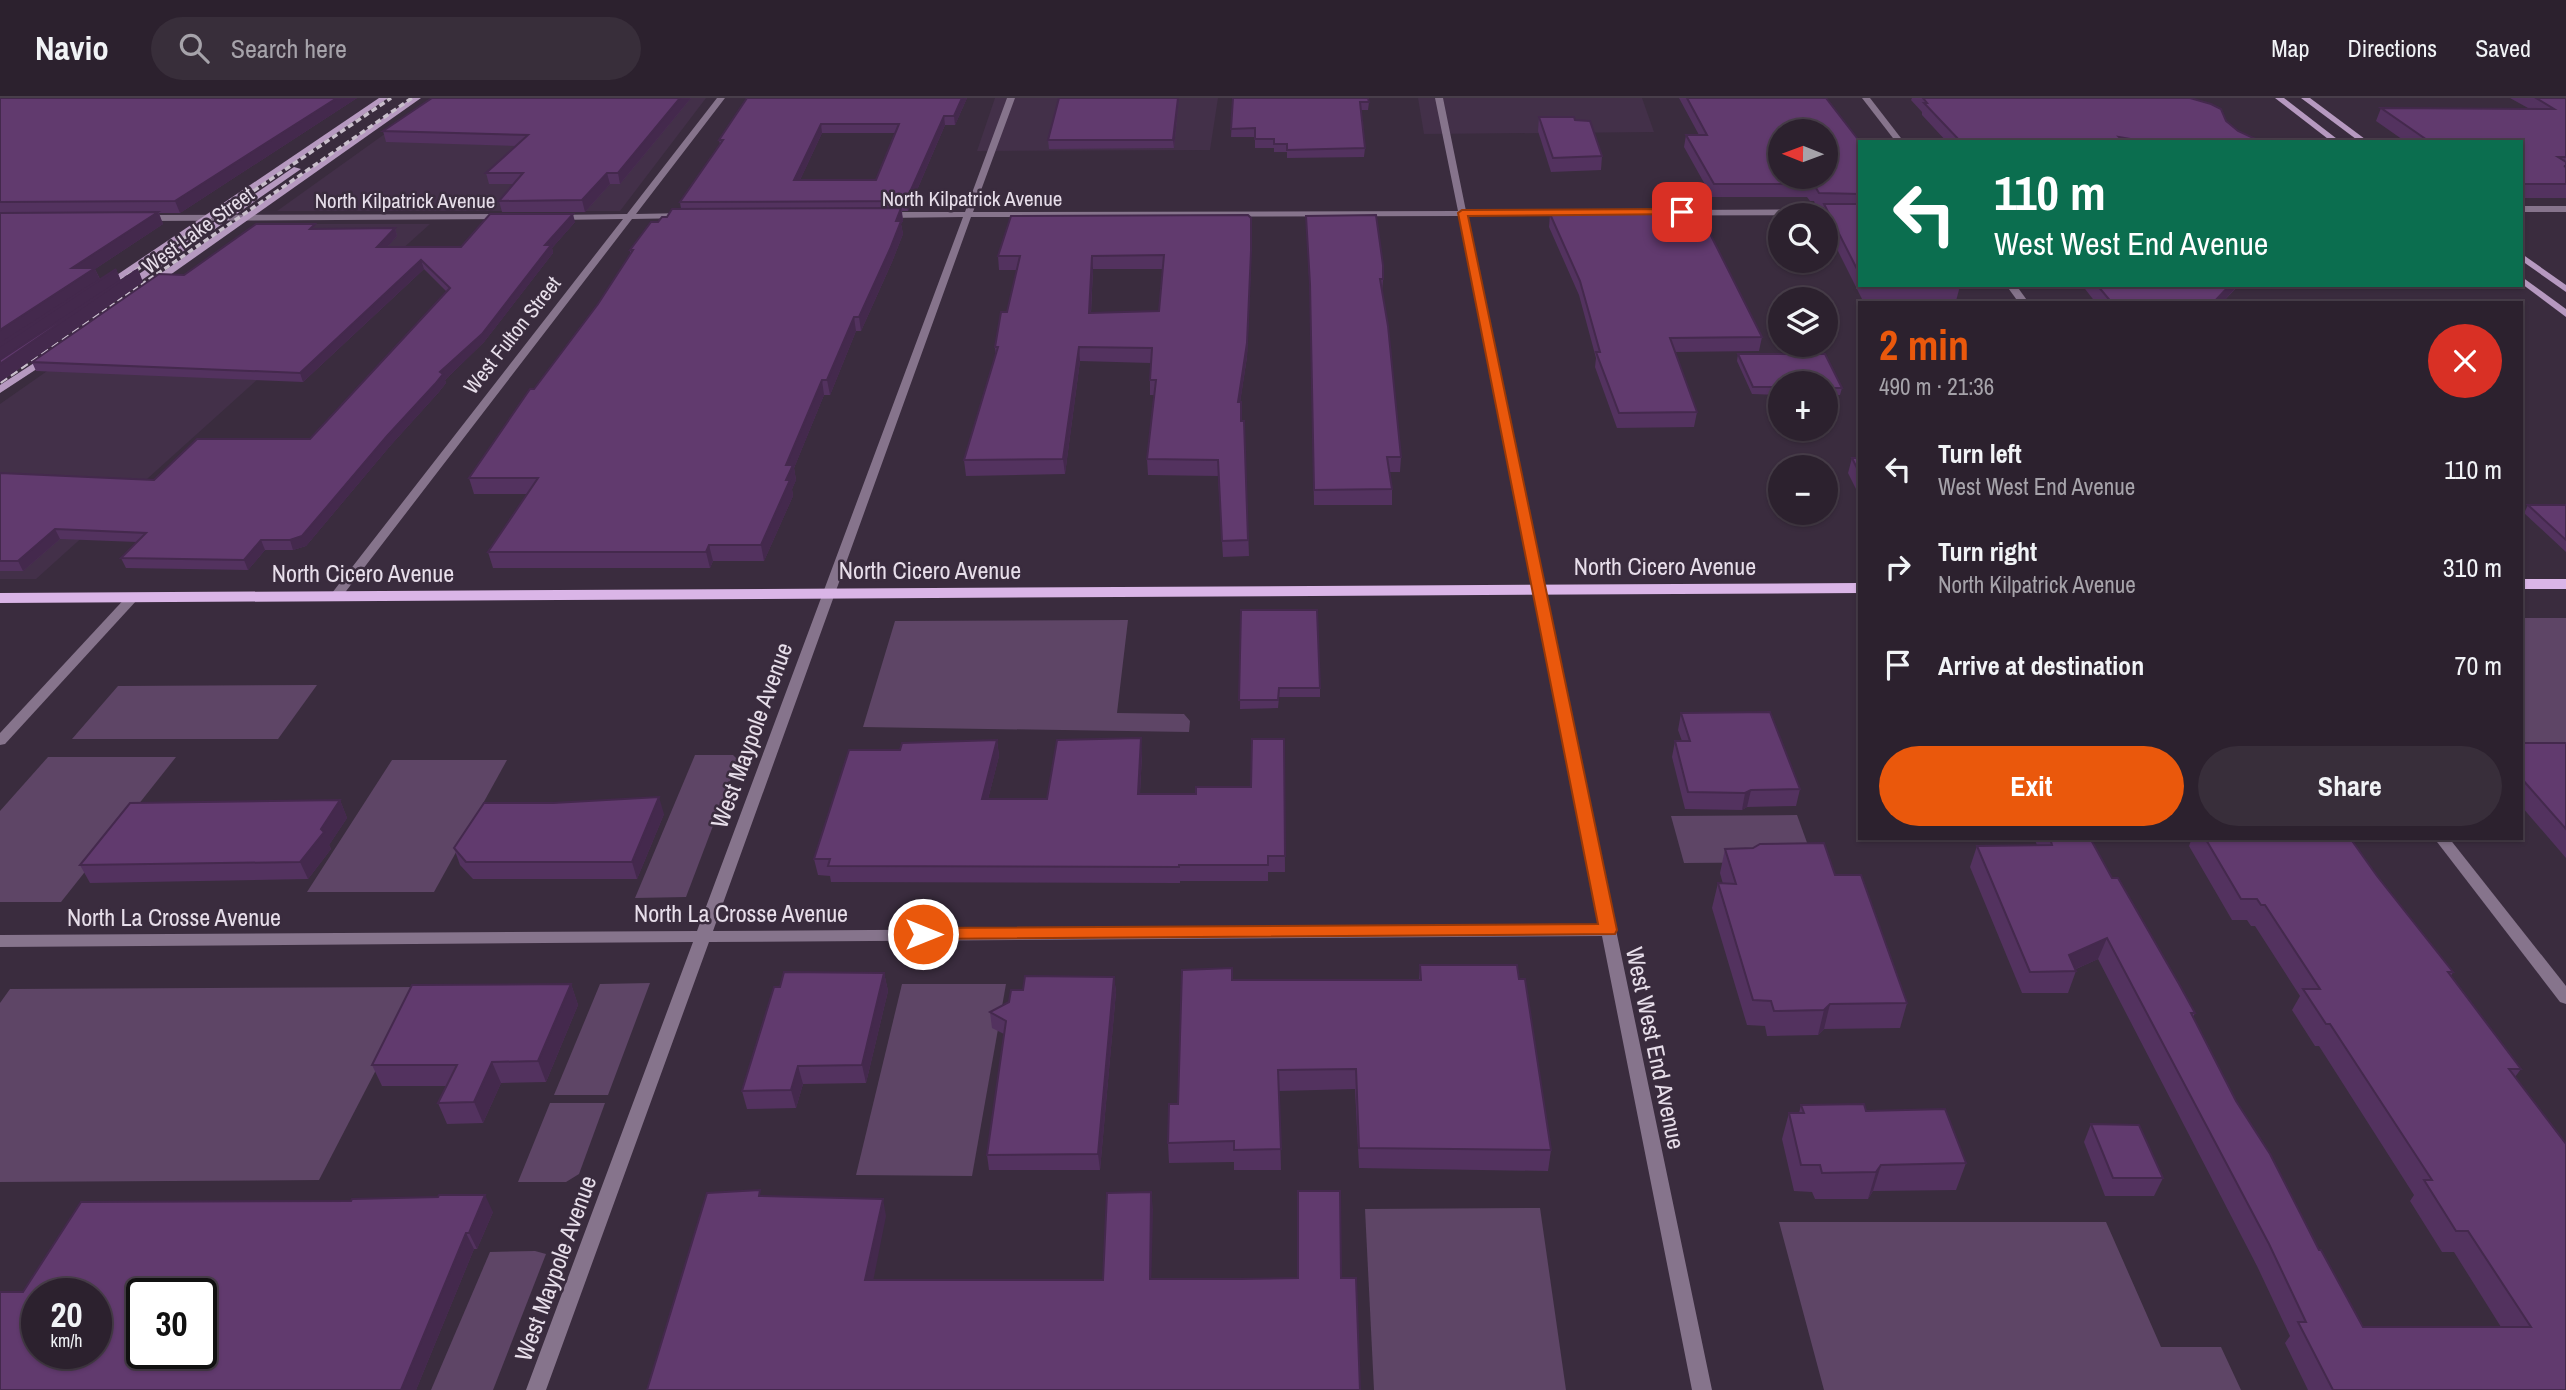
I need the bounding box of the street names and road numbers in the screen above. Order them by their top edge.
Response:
street label: West Lake Street [136,179,260,280]
street label: North Kilpatrick Avenue [882,184,1062,213]
street label: North Kilpatrick Avenue [315,186,495,215]
street label: West Fulton Street [457,270,567,400]
street label: North Cicero Avenue [1574,550,1756,582]
street label: North Cicero Avenue [839,554,1021,586]
street label: North Cicero Avenue [272,557,454,589]
street label: West Maypole Avenue [703,638,799,832]
street label: North La Crosse Avenue [634,897,848,929]
street label: North La Crosse Avenue [67,901,281,933]
street label: West West End Avenue [1619,944,1693,1152]
street label: West Maypole Avenue [507,1171,603,1365]

